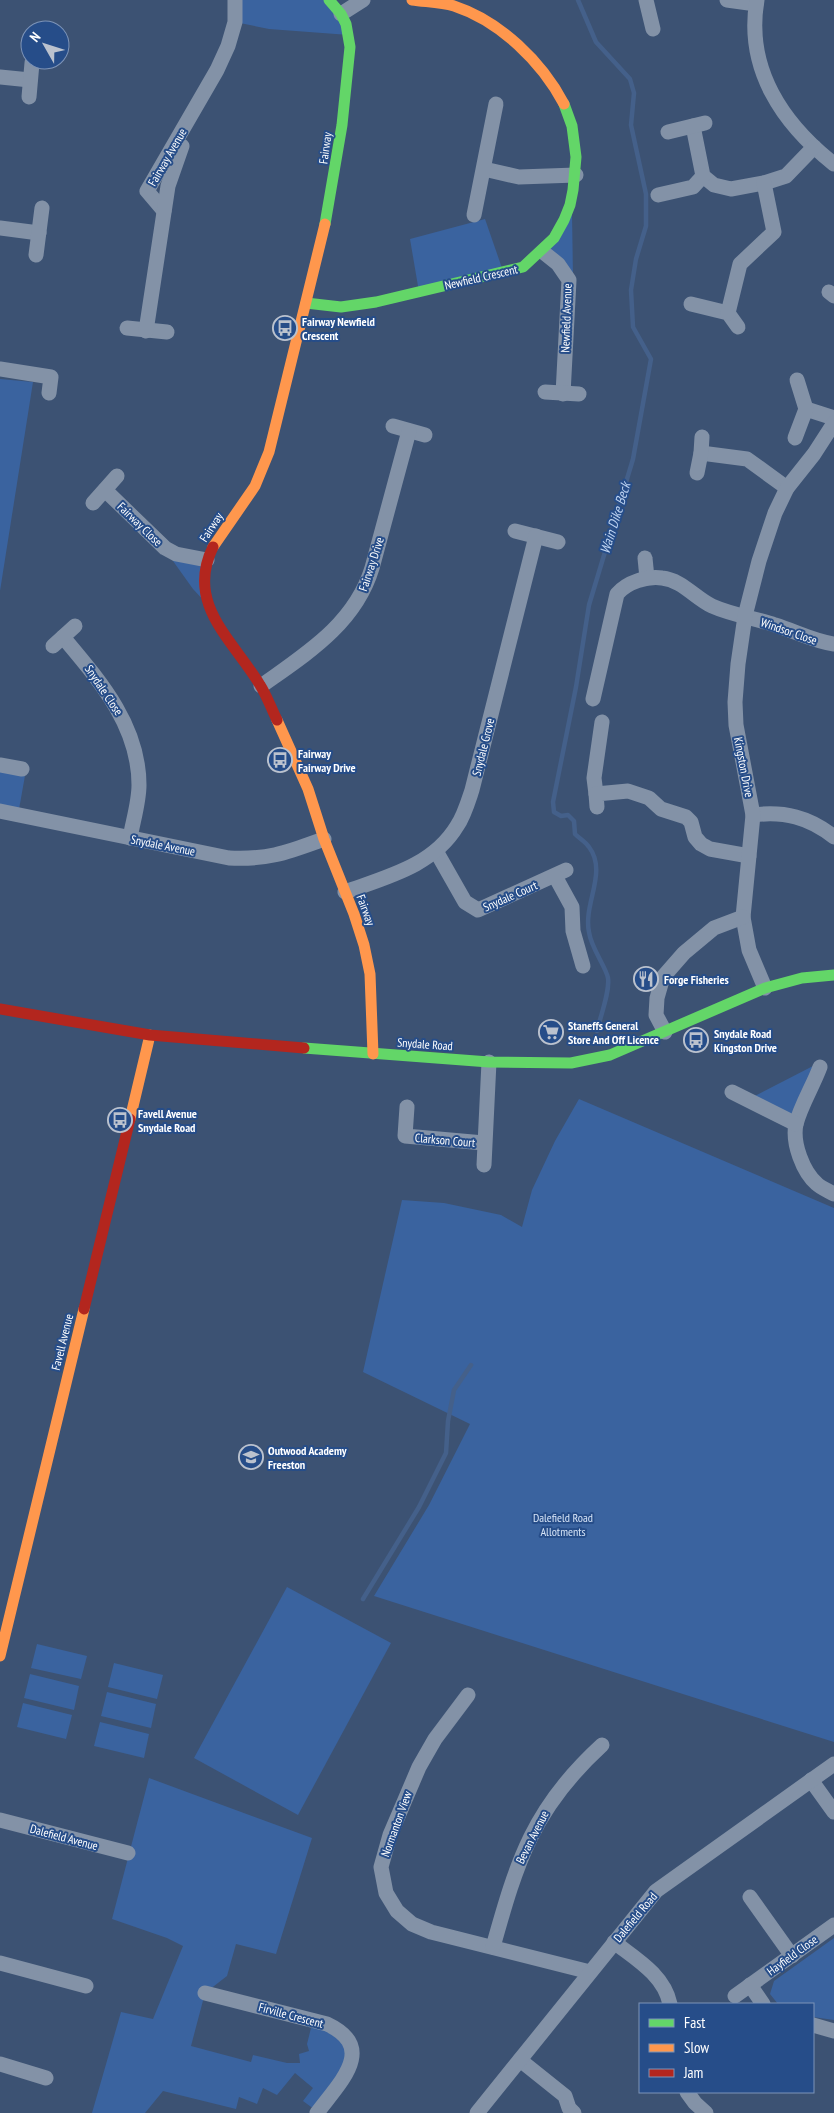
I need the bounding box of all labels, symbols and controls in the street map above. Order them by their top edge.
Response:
north arrow [20,20,70,70]
text: N [26,28,44,45]
street label: Fairway Avenue [144,125,190,189]
street label: Fairway [315,131,335,165]
street label: Newfield Crescent [443,261,520,293]
street label: Newfield Avenue [557,283,575,353]
place label: Fairway Newfield Crescent [302,314,375,343]
bus stop icon: Fairway Newfield Crescent [272,315,298,341]
water label: Wain Dike Beck [596,479,635,556]
street label: Fairway Close [114,499,166,549]
street label: Fairway [196,509,226,545]
street label: Fairway Drive [355,535,387,593]
street label: Windsor Close [759,614,819,648]
street label: Snydale Close [82,662,126,718]
street label: Snydale Grove [469,716,497,777]
street label: Kingston Drive [731,736,757,798]
place label: Fairway Fairway Drive [298,746,356,775]
bus stop icon: Fairway Fairway Drive [267,747,293,773]
street label: Snydale Avenue [130,831,196,859]
street label: Snydale Court [481,877,540,915]
street label: Fairway [353,892,379,928]
restaurant icon: Forge Fisheries [633,966,659,992]
place label: Forge Fisheries [664,972,729,987]
place label: Staneffs General Store And Off Licence [568,1018,659,1047]
supermarket icon: Staneffs General Store And Off Licence [538,1019,564,1045]
place label: Snydale Road Kingston Drive [714,1026,777,1055]
bus stop icon: Snydale Road Kingston Drive [683,1027,709,1053]
street label: Snydale Road [397,1035,453,1053]
place label: Favell Avenue Snydale Road [138,1106,197,1135]
bus stop icon: Favell Avenue Snydale Road [107,1107,133,1133]
street label: Clarkson Court [414,1130,476,1150]
street label: Favell Avenue [48,1312,76,1372]
place label: Outwood Academy Freeston [268,1443,347,1472]
school or university icon: Outwood Academy Freeston [238,1444,264,1470]
park label: Dalefield Road Allotments [533,1510,593,1539]
street label: Normanton View [377,1788,415,1859]
street label: Bevan Avenue [512,1808,552,1866]
street label: Dalefield Avenue [28,1821,100,1853]
street label: Dalefield Road [610,1889,660,1945]
street label: Hayfield Close [764,1932,820,1978]
street label: Firville Crescent [257,1999,326,2031]
legend [639,2003,814,2093]
text: Fast [684,2013,705,2032]
text: Slow [684,2038,709,2057]
text: Jam [683,2063,703,2082]

